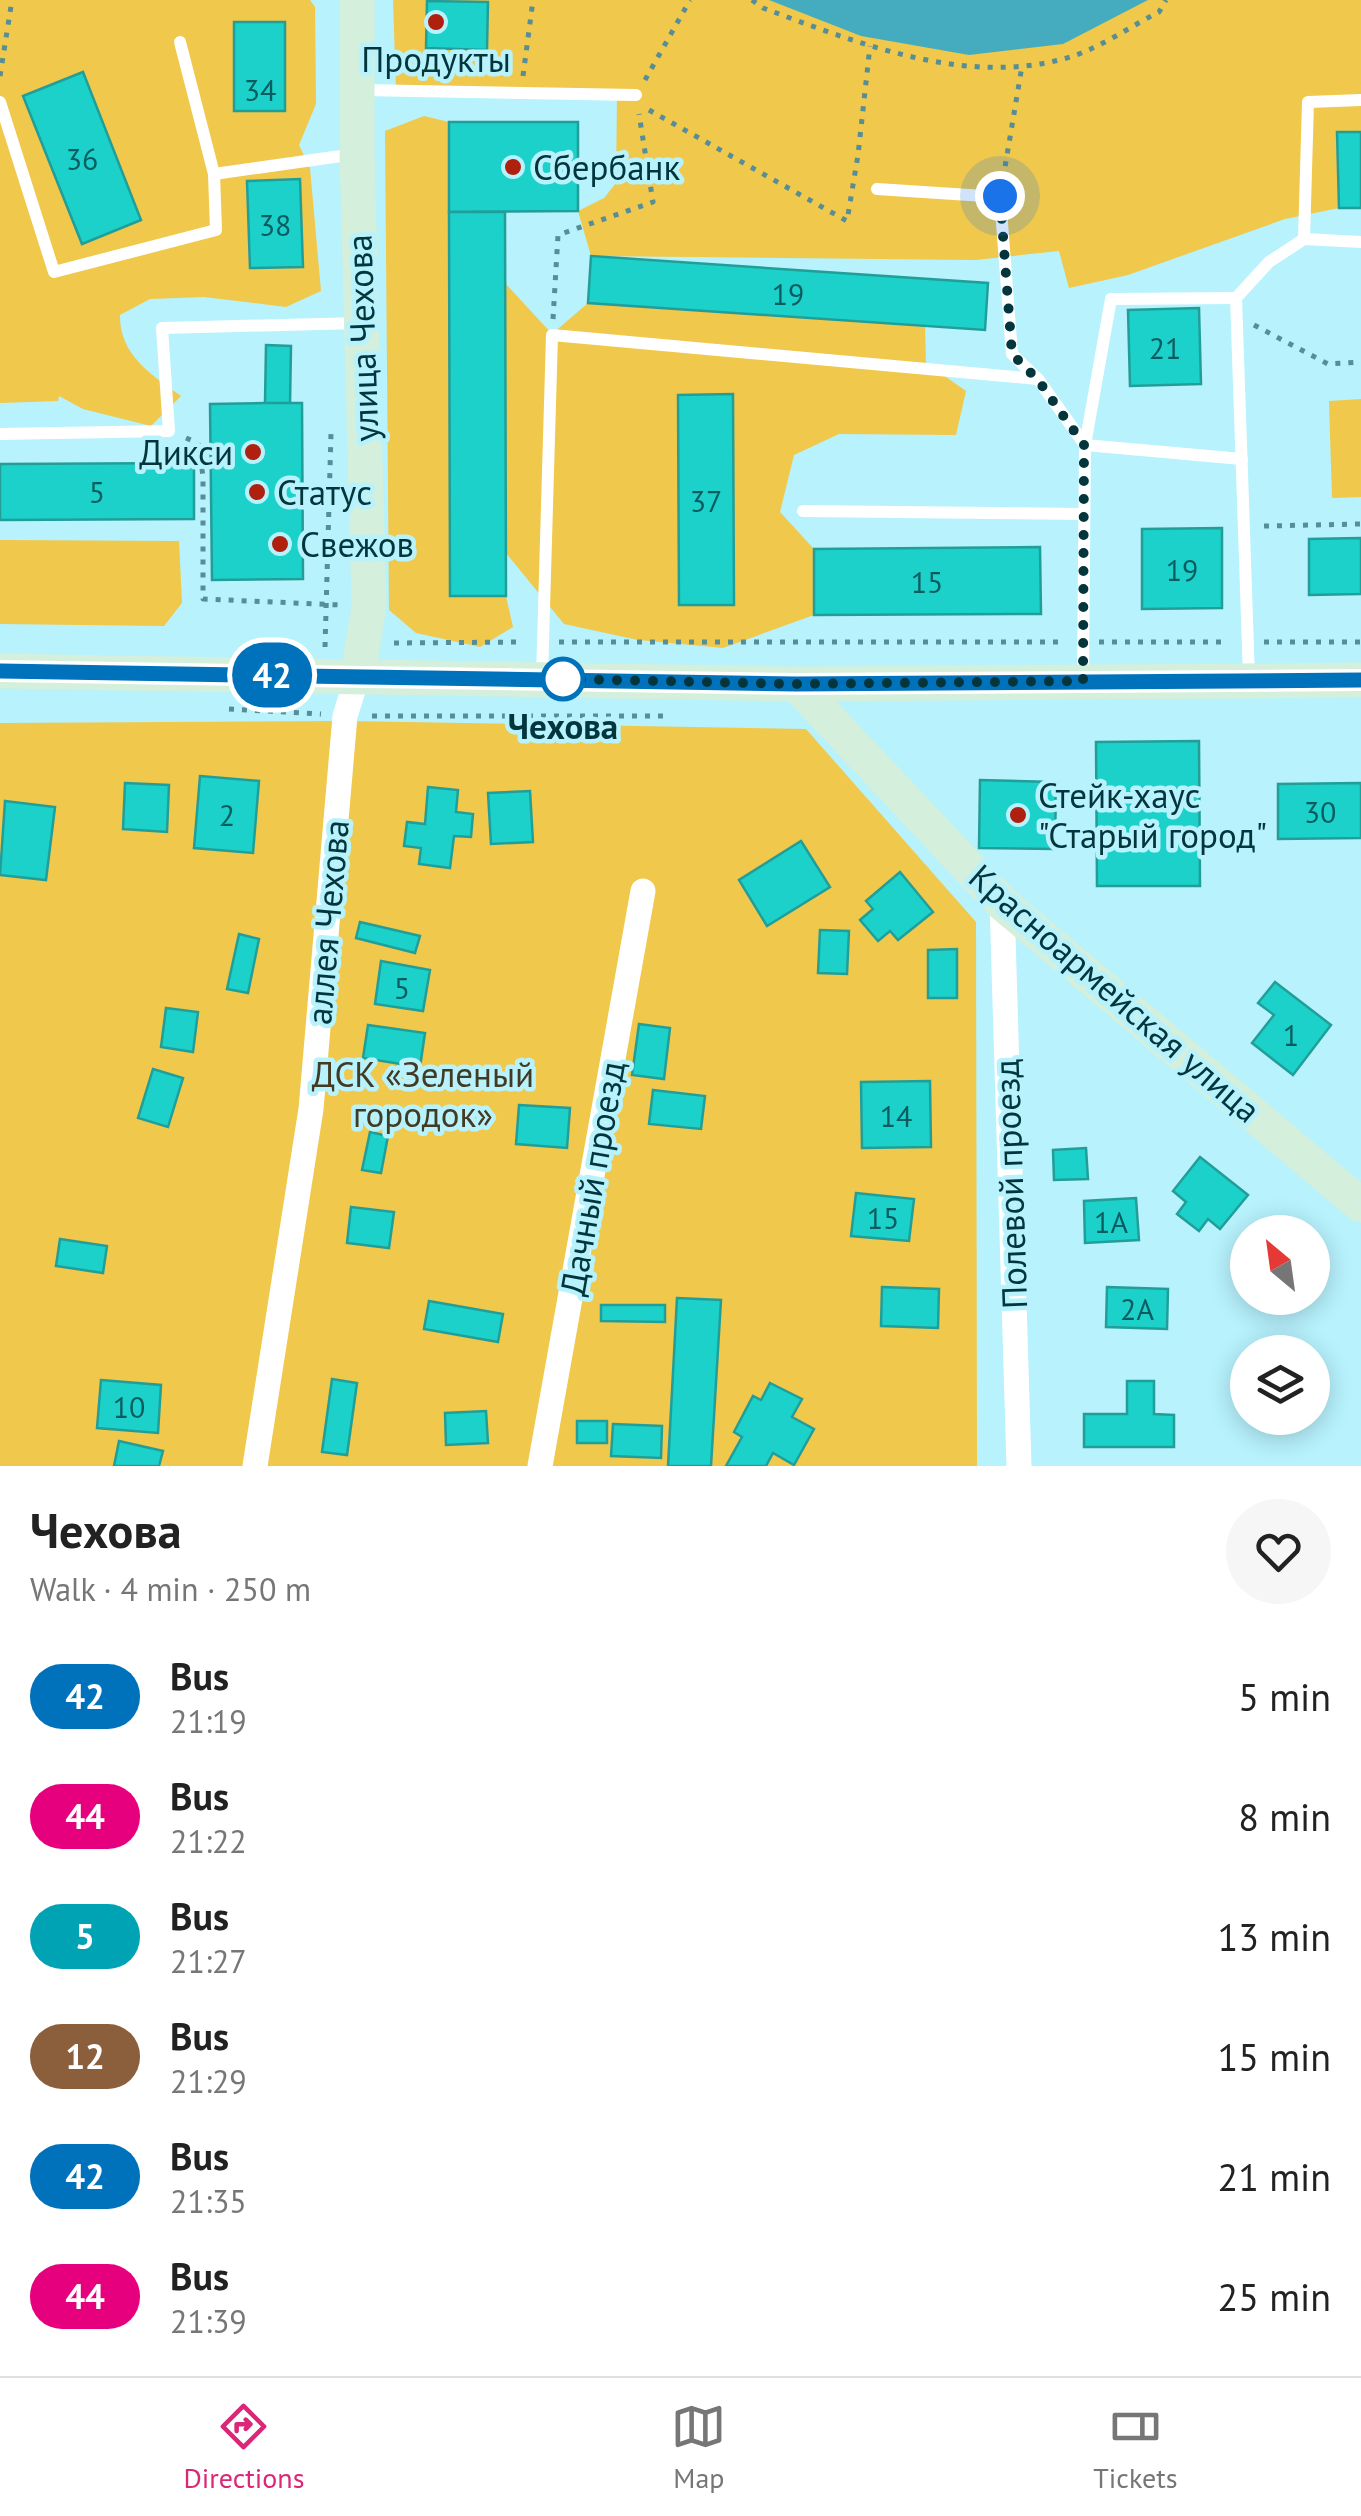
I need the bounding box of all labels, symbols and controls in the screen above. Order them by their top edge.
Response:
marker: Продукты [425,11,447,33]
place label: Продукты [361,36,511,82]
house number: 34 [244,70,276,109]
house number: 36 [66,139,98,178]
place label: Сбербанк [533,144,680,190]
marker: Сбербанк [502,156,524,178]
your location [975,171,1025,221]
house number: 38 [259,205,291,244]
street label: улица Чехова [335,234,389,442]
house number: 19 [772,274,804,313]
house number: 21 [1149,328,1181,367]
place label: Дикси [139,429,233,475]
marker: Дикси [242,441,264,463]
place label: Статус [277,469,372,515]
house number: 5 [89,472,105,511]
marker: Статус [246,481,268,503]
house number: 37 [690,481,722,520]
place label: Свежов [300,521,414,567]
marker: Свежов [269,533,291,555]
house number: 19 [1166,550,1198,589]
house number: 15 [911,562,943,601]
line badge: 42 [227,642,317,708]
text: 42 [252,652,292,698]
marker: Чехова [542,658,584,700]
place label: Чехова [508,703,618,749]
place label: Стейк-хаус "Старый город" [1038,772,1267,858]
house number: 30 [1304,792,1336,831]
house number: 2 [219,795,235,834]
marker: Стейк-хаус "Старый город" [1007,804,1029,826]
street label: аллея Чехова [295,818,359,1026]
street label: Красноармейская улица [960,854,1270,1132]
house number: 5 [394,968,410,1007]
house number: 1 [1283,1015,1299,1054]
park label: ДСК «Зеленый городок» [312,1051,534,1137]
street label: Дачный проезд [549,1057,635,1299]
street label: Полевой проезд [983,1058,1037,1310]
house number: 14 [880,1096,912,1135]
house number: 15 [867,1198,899,1237]
house number: 1А [1094,1202,1128,1241]
north arrow [1230,1215,1330,1315]
map controls [1230,1215,1330,1435]
house number: 2А [1120,1289,1154,1328]
button: layers [1230,1335,1330,1435]
house number: 10 [113,1387,145,1426]
text: Чехова [30,1499,181,1561]
button: heart [1226,1499,1331,1604]
text: Walk · 4 min · 250 m [30,1568,311,1610]
text: Bus [170,1651,229,1700]
text: 5 min [1238,1672,1331,1721]
text: 42 [65,1673,105,1719]
text: 21:19 [170,1700,247,1742]
text: Bus [170,1771,229,1820]
text: 8 min [1238,1792,1331,1841]
text: 44 [65,1793,105,1839]
text: 21:22 [170,1820,247,1862]
text: Bus [170,1891,229,1940]
text: 13 min [1218,1912,1331,1961]
text: 5 [75,1913,95,1959]
text: 21:27 [170,1940,247,1982]
text: Bus [170,2011,229,2060]
text: 15 min [1218,2032,1331,2081]
text: 12 [65,2033,105,2079]
text: 21:29 [170,2060,247,2102]
text: Bus [170,2131,229,2180]
text: 21 min [1218,2152,1331,2201]
text: 42 [65,2153,105,2199]
text: 21:35 [170,2180,247,2222]
text: Bus [170,2251,229,2300]
text: 25 min [1218,2272,1331,2321]
text: 44 [65,2273,105,2319]
text: 21:39 [170,2300,247,2342]
tab: Directions [183,2399,304,2496]
tab: Map [671,2399,726,2496]
tab: Tickets [1093,2399,1178,2496]

